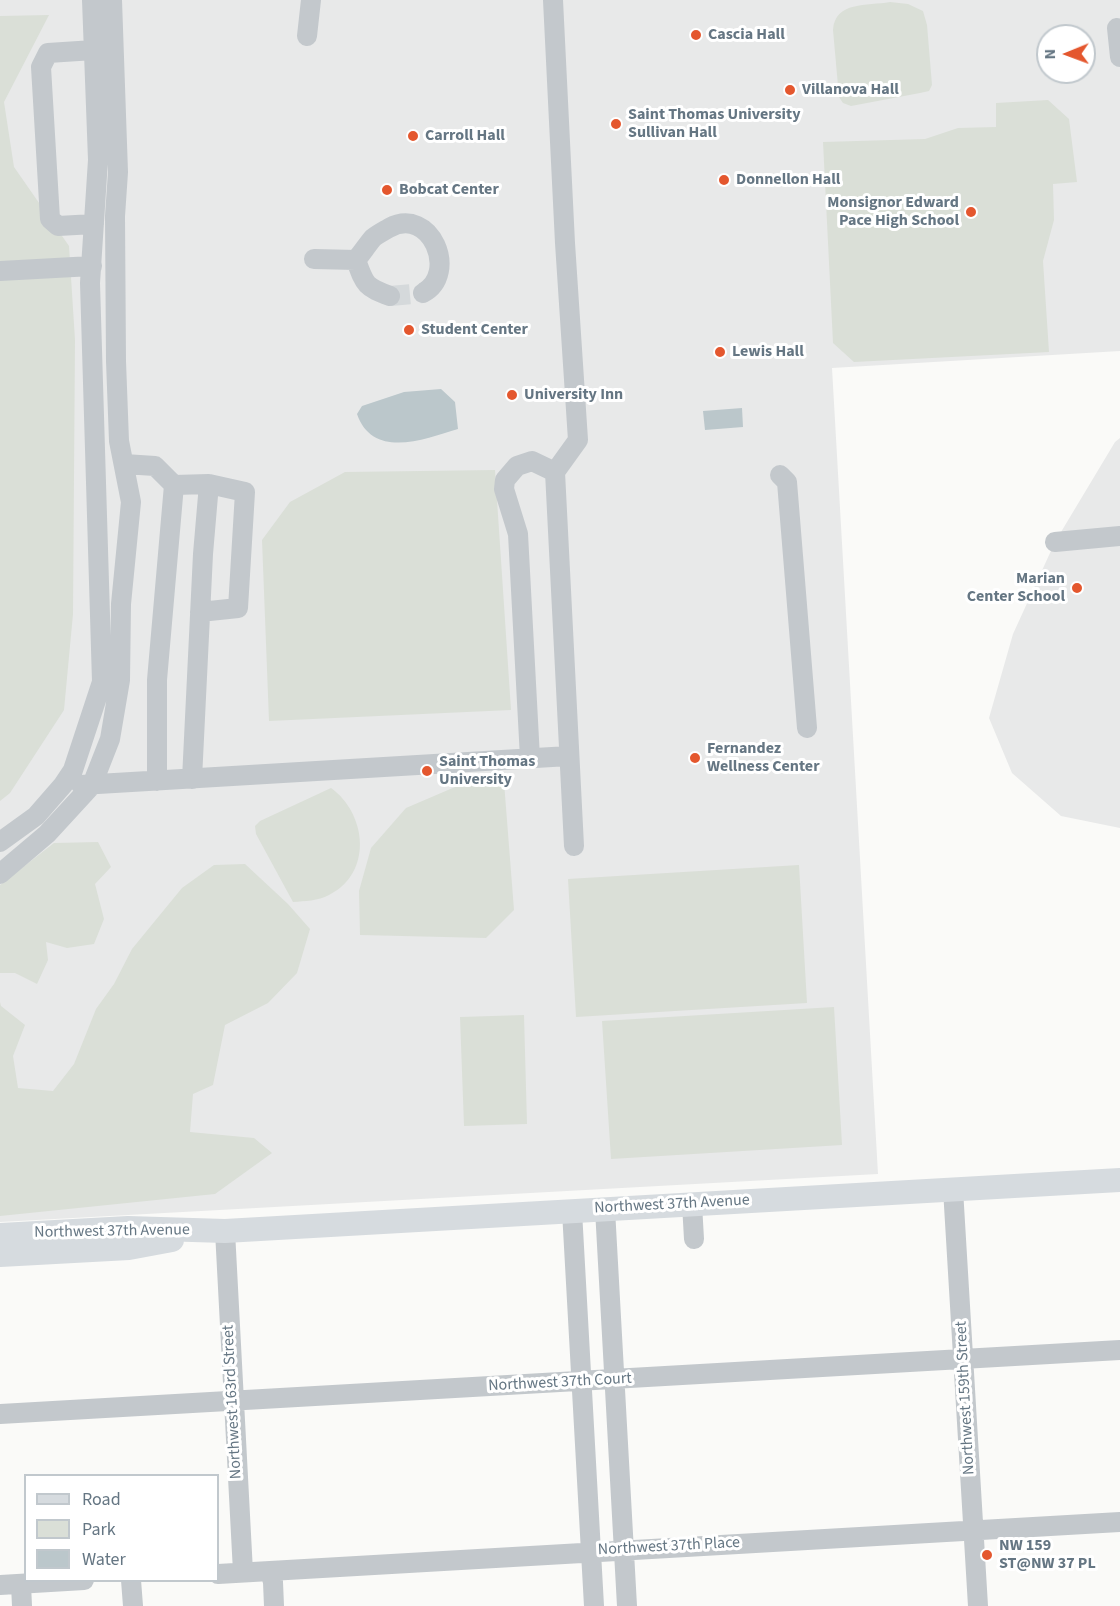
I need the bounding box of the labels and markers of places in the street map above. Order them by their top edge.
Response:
place label: Cascia Hall [708,25,785,45]
marker: Cascia Hall [689,28,703,42]
place label: Villanova Hall [802,80,899,100]
marker: Villanova Hall [783,83,797,97]
place label: Saint Thomas University Sullivan Hall [628,105,801,143]
marker: Saint Thomas University Sullivan Hall [609,117,623,131]
place label: Carroll Hall [425,126,505,146]
marker: Carroll Hall [406,129,420,143]
place label: Donnellon Hall [736,170,840,190]
marker: Donnellon Hall [717,173,731,187]
place label: Bobcat Center [399,180,499,200]
marker: Bobcat Center [380,183,394,197]
place label: Monsignor Edward Pace High School [827,193,959,231]
marker: Monsignor Edward Pace High School [964,205,978,219]
place label: Student Center [421,320,528,340]
marker: Student Center [402,323,416,337]
place label: Lewis Hall [732,342,804,362]
marker: Lewis Hall [713,345,727,359]
place label: University Inn [524,385,623,405]
marker: University Inn [505,388,519,402]
place label: Marian Center School [967,569,1065,607]
marker: Marian Center School [1070,581,1084,595]
place label: Fernandez Wellness Center [707,739,820,777]
marker: Fernandez Wellness Center [688,751,702,765]
place label: Saint Thomas University [439,752,535,790]
marker: Saint Thomas University [420,764,434,778]
place label: NW 159 ST@NW 37 PL [999,1536,1096,1574]
marker: NW 159 ST@NW 37 PL [980,1548,994,1562]

